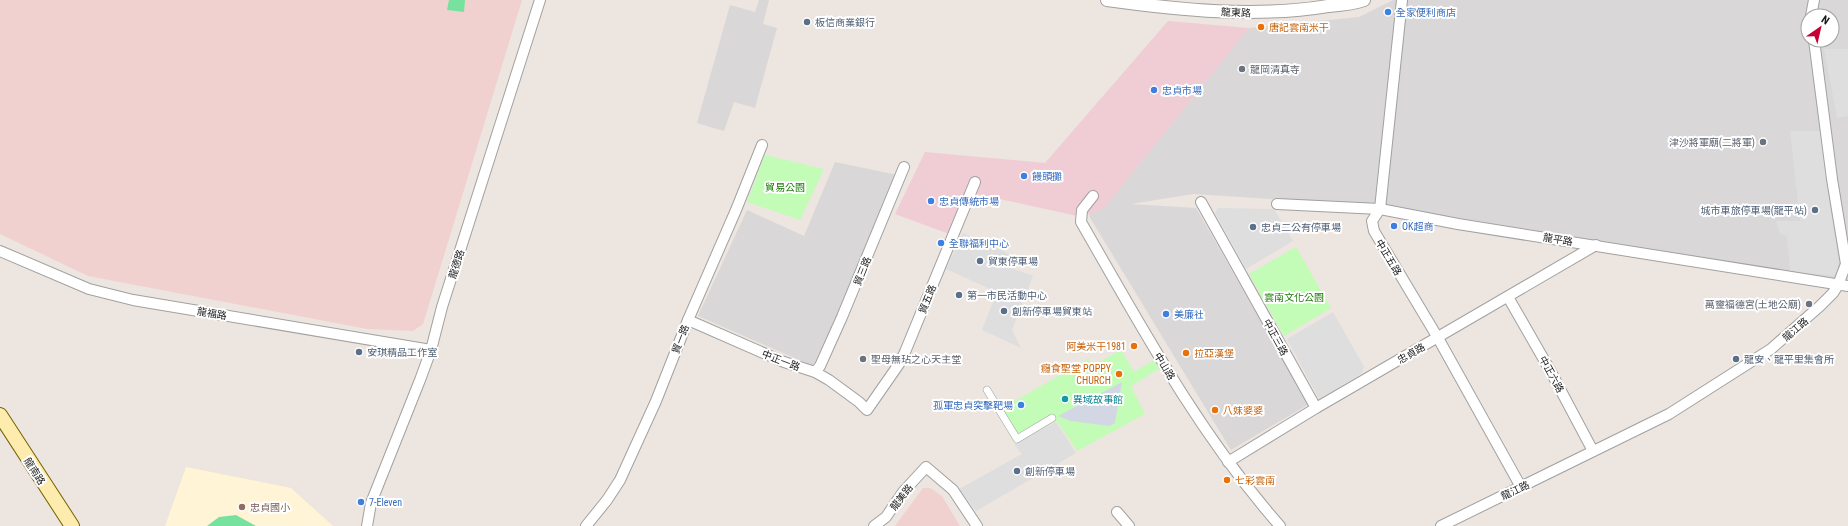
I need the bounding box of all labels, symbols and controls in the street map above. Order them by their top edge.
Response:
street label: 龍東路 [1221,6,1251,19]
marker: 全家便利商店 [1383,7,1393,17]
place label: 全家便利商店 [1396,7,1456,18]
north arrow [1800,8,1840,48]
text: N [1819,13,1832,28]
marker: 板信商業銀行 [802,17,812,27]
place label: 板信商業銀行 [815,17,875,28]
marker: 唐記雲南米干 [1256,22,1266,32]
place label: 唐記雲南米干 [1269,22,1329,33]
marker: 龍岡清真寺 [1237,64,1247,74]
place label: 龍岡清真寺 [1250,64,1300,75]
marker: 忠貞市場 [1149,85,1159,95]
place label: 忠貞市場 [1162,85,1202,96]
place label: 津沙將軍廟(二將軍) [1669,137,1755,149]
marker: 津沙將軍廟(二將軍) [1758,137,1768,147]
marker: 饅頭攤 [1019,171,1029,181]
place label: 饅頭攤 [1032,171,1062,182]
park label: 貿易公園 [765,182,805,193]
marker: 忠貞傳統市場 [926,196,936,206]
place label: 忠貞傳統市場 [939,196,999,207]
place label: 城市車旅停車場(龍平站) [1701,205,1807,217]
marker: 城市車旅停車場(龍平站) [1810,205,1820,215]
marker: OK超商 [1389,221,1399,231]
place label: OK超商 [1402,221,1433,232]
marker: 忠貞二公有停車場 [1248,222,1258,232]
place label: 忠貞二公有停車場 [1261,222,1341,233]
street label: 龍平路 [1542,232,1574,247]
street label: 中正五路 [1374,237,1404,277]
marker: 全聯福利中心 [936,238,946,248]
place label: 全聯福利中心 [949,238,1009,249]
street label: 龍德路 [447,248,466,280]
street label: 貿三路 [852,255,873,287]
marker: 貿東停車場 [975,256,985,266]
place label: 貿東停車場 [988,256,1038,267]
street label: 貿五路 [917,283,938,315]
marker: 第一市民活動中心 [954,290,964,300]
place label: 第一市民活動中心 [967,290,1047,301]
park label: 雲南文化公園 [1264,292,1324,303]
place label: 萬靈福德宮(土地公廟) [1705,299,1801,311]
marker: 萬靈福德宮(土地公廟) [1804,299,1814,309]
street label: 龍福路 [196,306,228,321]
marker: 創新停車場貿東站 [999,306,1009,316]
place label: 創新停車場貿東站 [1012,306,1092,317]
marker: 美廉社 [1161,309,1171,319]
place label: 美廉社 [1174,309,1204,320]
street label: 龍江路 [1780,315,1810,343]
street label: 中正三路 [1261,317,1290,357]
street label: 貿一路 [670,323,691,355]
place label: 阿美米干1981 [1066,341,1126,352]
marker: 阿美米干1981 [1129,341,1139,351]
street label: 忠貞路 [1396,341,1427,366]
marker: 安琪精品工作室 [354,347,364,357]
place label: 安琪精品工作室 [367,347,437,358]
street label: 中正一路 [760,348,801,373]
marker: 拉亞漢堡 [1181,348,1191,358]
place label: 拉亞漢堡 [1194,348,1234,359]
street label: 中山路 [1152,351,1177,382]
marker: 聖母無玷之心天主堂 [858,354,868,364]
place label: 聖母無玷之心天主堂 [871,354,961,365]
street label: 中正六路 [1537,354,1566,394]
marker: 龍安、龍平里集會所 [1731,354,1741,364]
place label: 龍安、龍平里集會所 [1744,354,1834,365]
place label: 癮食聖堂 POPPY CHURCH [1041,363,1112,386]
marker: 癮食聖堂 POPPY CHURCH [1114,369,1124,379]
marker: 異域故事館 [1060,394,1070,404]
place label: 異域故事館 [1073,394,1123,405]
place label: 孤軍忠貞突擊靶場 [933,400,1013,411]
marker: 孤軍忠貞突擊靶場 [1016,400,1026,410]
marker: 八妹婆婆 [1210,405,1220,415]
place label: 八妹婆婆 [1223,405,1263,416]
street label: 龍南路 [22,456,47,487]
marker: 創新停車場 [1012,466,1022,476]
place label: 創新停車場 [1025,466,1075,477]
marker: 七彩雲南 [1222,475,1232,485]
place label: 七彩雲南 [1235,475,1275,486]
street label: 龍江路 [1499,479,1531,502]
street label: 龍美路 [888,482,915,513]
marker: 7-Eleven [356,497,366,507]
place label: 7-Eleven [369,497,402,508]
marker: 忠貞國小 [237,502,247,512]
place label: 忠貞國小 [250,502,290,513]

